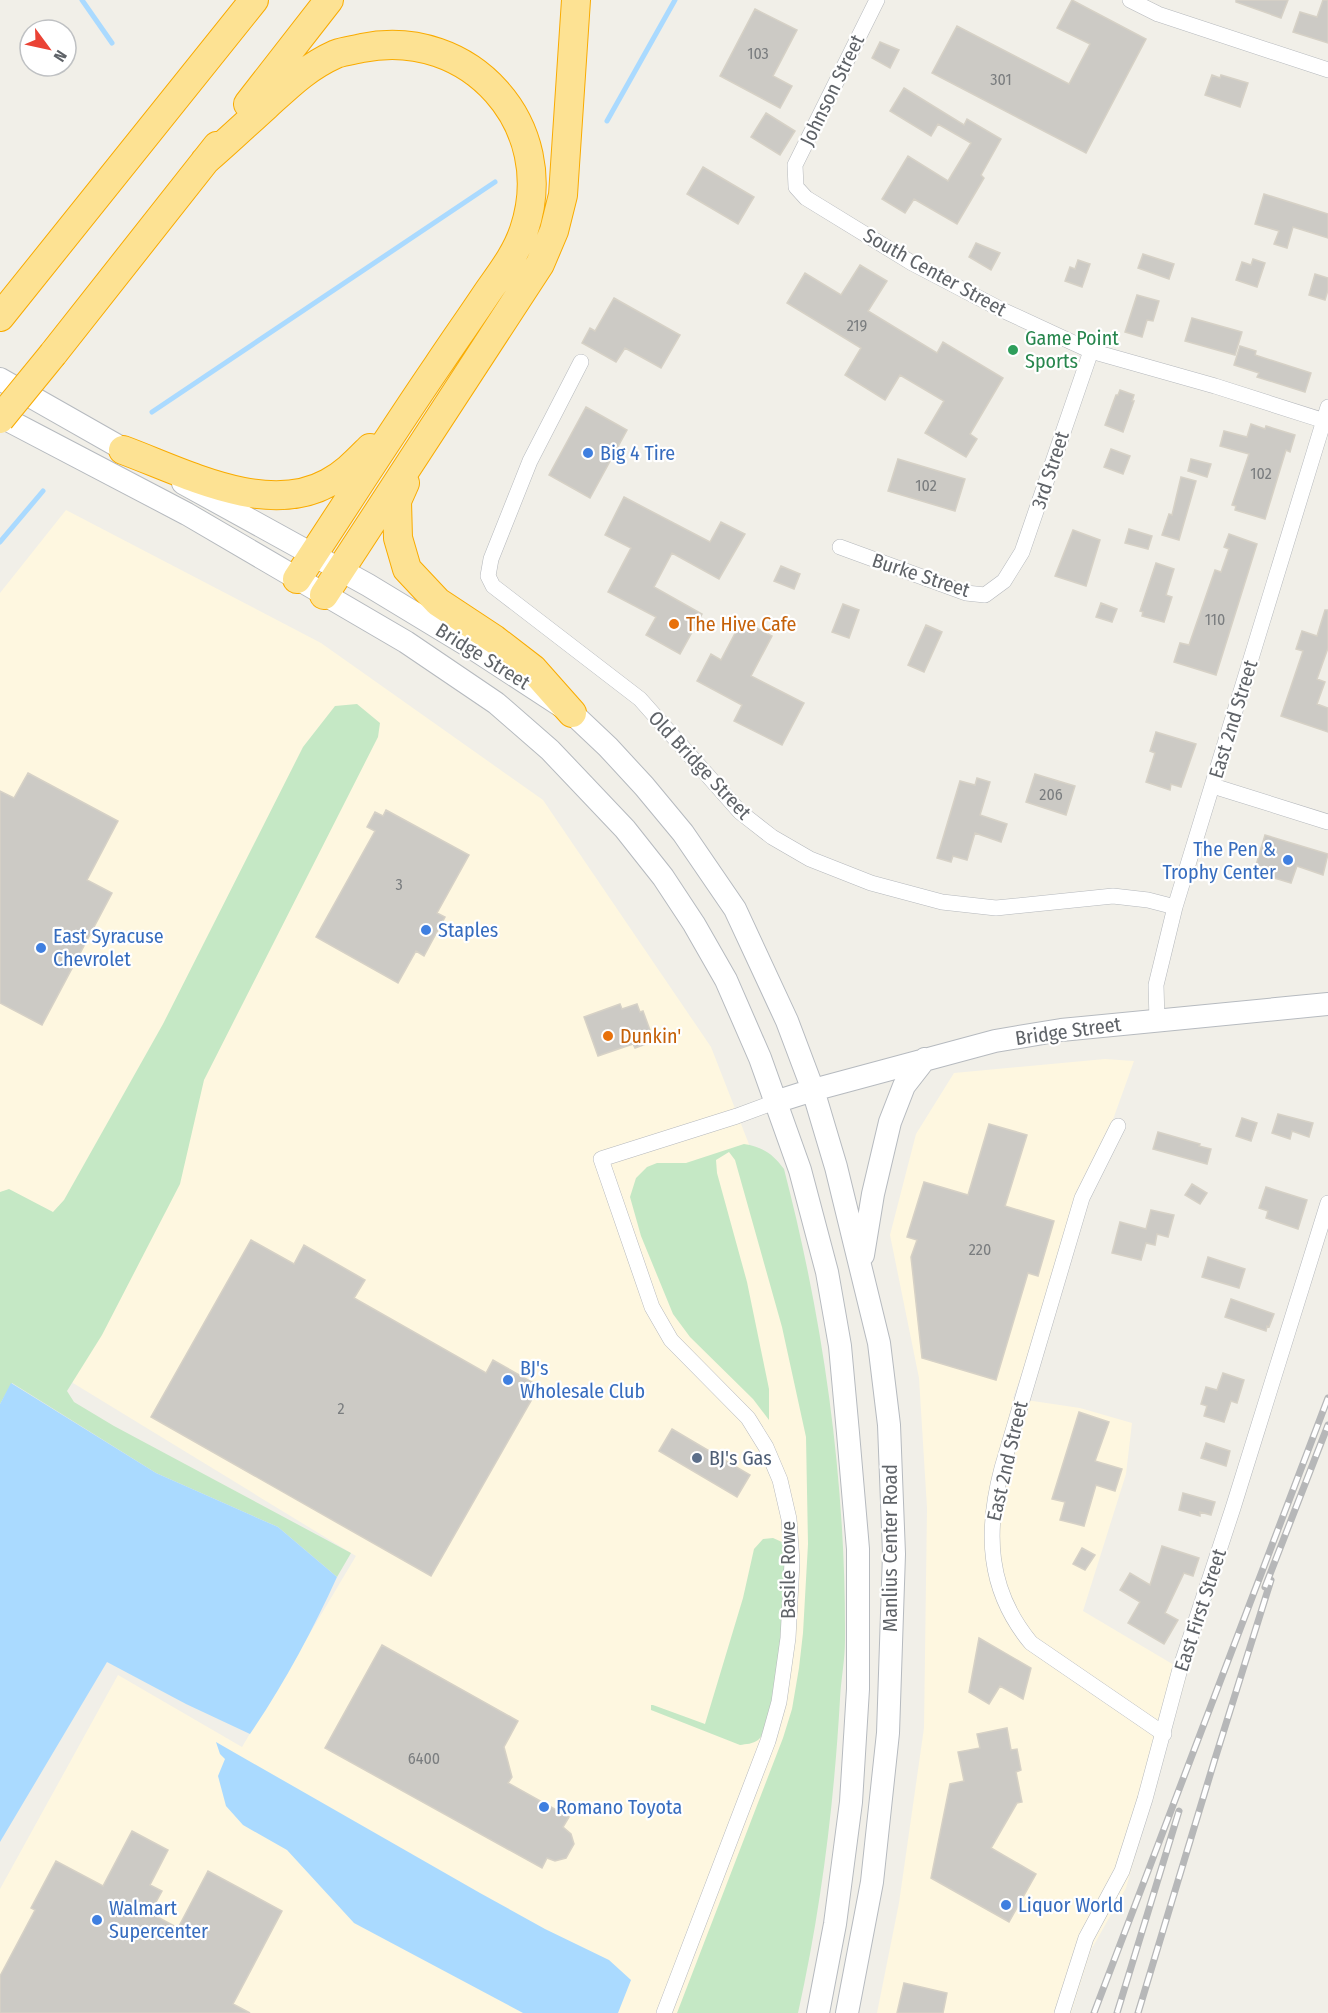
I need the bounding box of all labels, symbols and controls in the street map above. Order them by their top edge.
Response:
north arrow [18,18,78,78]
street label: Johnson Street [795,30,869,149]
house number: 103 [747,44,769,63]
text: N [50,47,71,65]
house number: 301 [990,70,1012,89]
street label: South Center Street [859,223,1011,321]
house number: 219 [847,316,868,335]
place label: Game Point Sports [1025,326,1119,373]
marker: Game Point Sports [1006,343,1020,357]
street label: 3rd Street [1026,428,1074,512]
place label: Big 4 Tire [600,441,675,465]
marker: Big 4 Tire [581,446,595,460]
house number: 102 [1250,464,1272,483]
house number: 102 [915,476,937,495]
street label: Burke Street [869,548,973,602]
house number: 110 [1205,610,1225,629]
place label: The Hive Cafe [686,612,797,636]
marker: The Hive Cafe [667,617,681,631]
street label: Bridge Street [431,618,535,695]
street label: East 2nd Street [1204,656,1263,781]
street label: Old Bridge Street [644,706,757,825]
house number: 206 [1039,785,1063,804]
place label: The Pen & Trophy Center [1162,837,1276,884]
marker: The Pen & Trophy Center [1281,853,1295,867]
house number: 3 [395,875,403,894]
place label: Staples [438,918,498,942]
marker: Staples [419,923,433,937]
place label: East Syracuse Chevrolet [53,924,164,971]
marker: East Syracuse Chevrolet [34,941,48,955]
street label: Bridge Street [1014,1012,1123,1050]
place label: Dunkin' [620,1024,681,1048]
marker: Dunkin' [601,1029,615,1043]
house number: 220 [969,1240,991,1259]
place label: BJ's Wholesale Club [520,1356,645,1403]
marker: BJ's Wholesale Club [501,1373,515,1387]
street label: East 2nd Street [982,1398,1033,1523]
house number: 2 [337,1399,345,1418]
place label: BJ's Gas [709,1446,772,1470]
marker: BJ's Gas [690,1451,704,1465]
street label: Manlius Center Road [878,1464,902,1632]
street label: Basile Rowe [776,1521,800,1619]
street label: East First Street [1169,1545,1231,1674]
house number: 6400 [408,1749,440,1768]
place label: Romano Toyota [556,1795,682,1819]
marker: Romano Toyota [537,1800,551,1814]
place label: Liquor World [1018,1893,1123,1917]
place label: Walmart Supercenter [109,1896,208,1943]
marker: Liquor World [999,1898,1013,1912]
marker: Walmart Supercenter [90,1913,104,1927]

